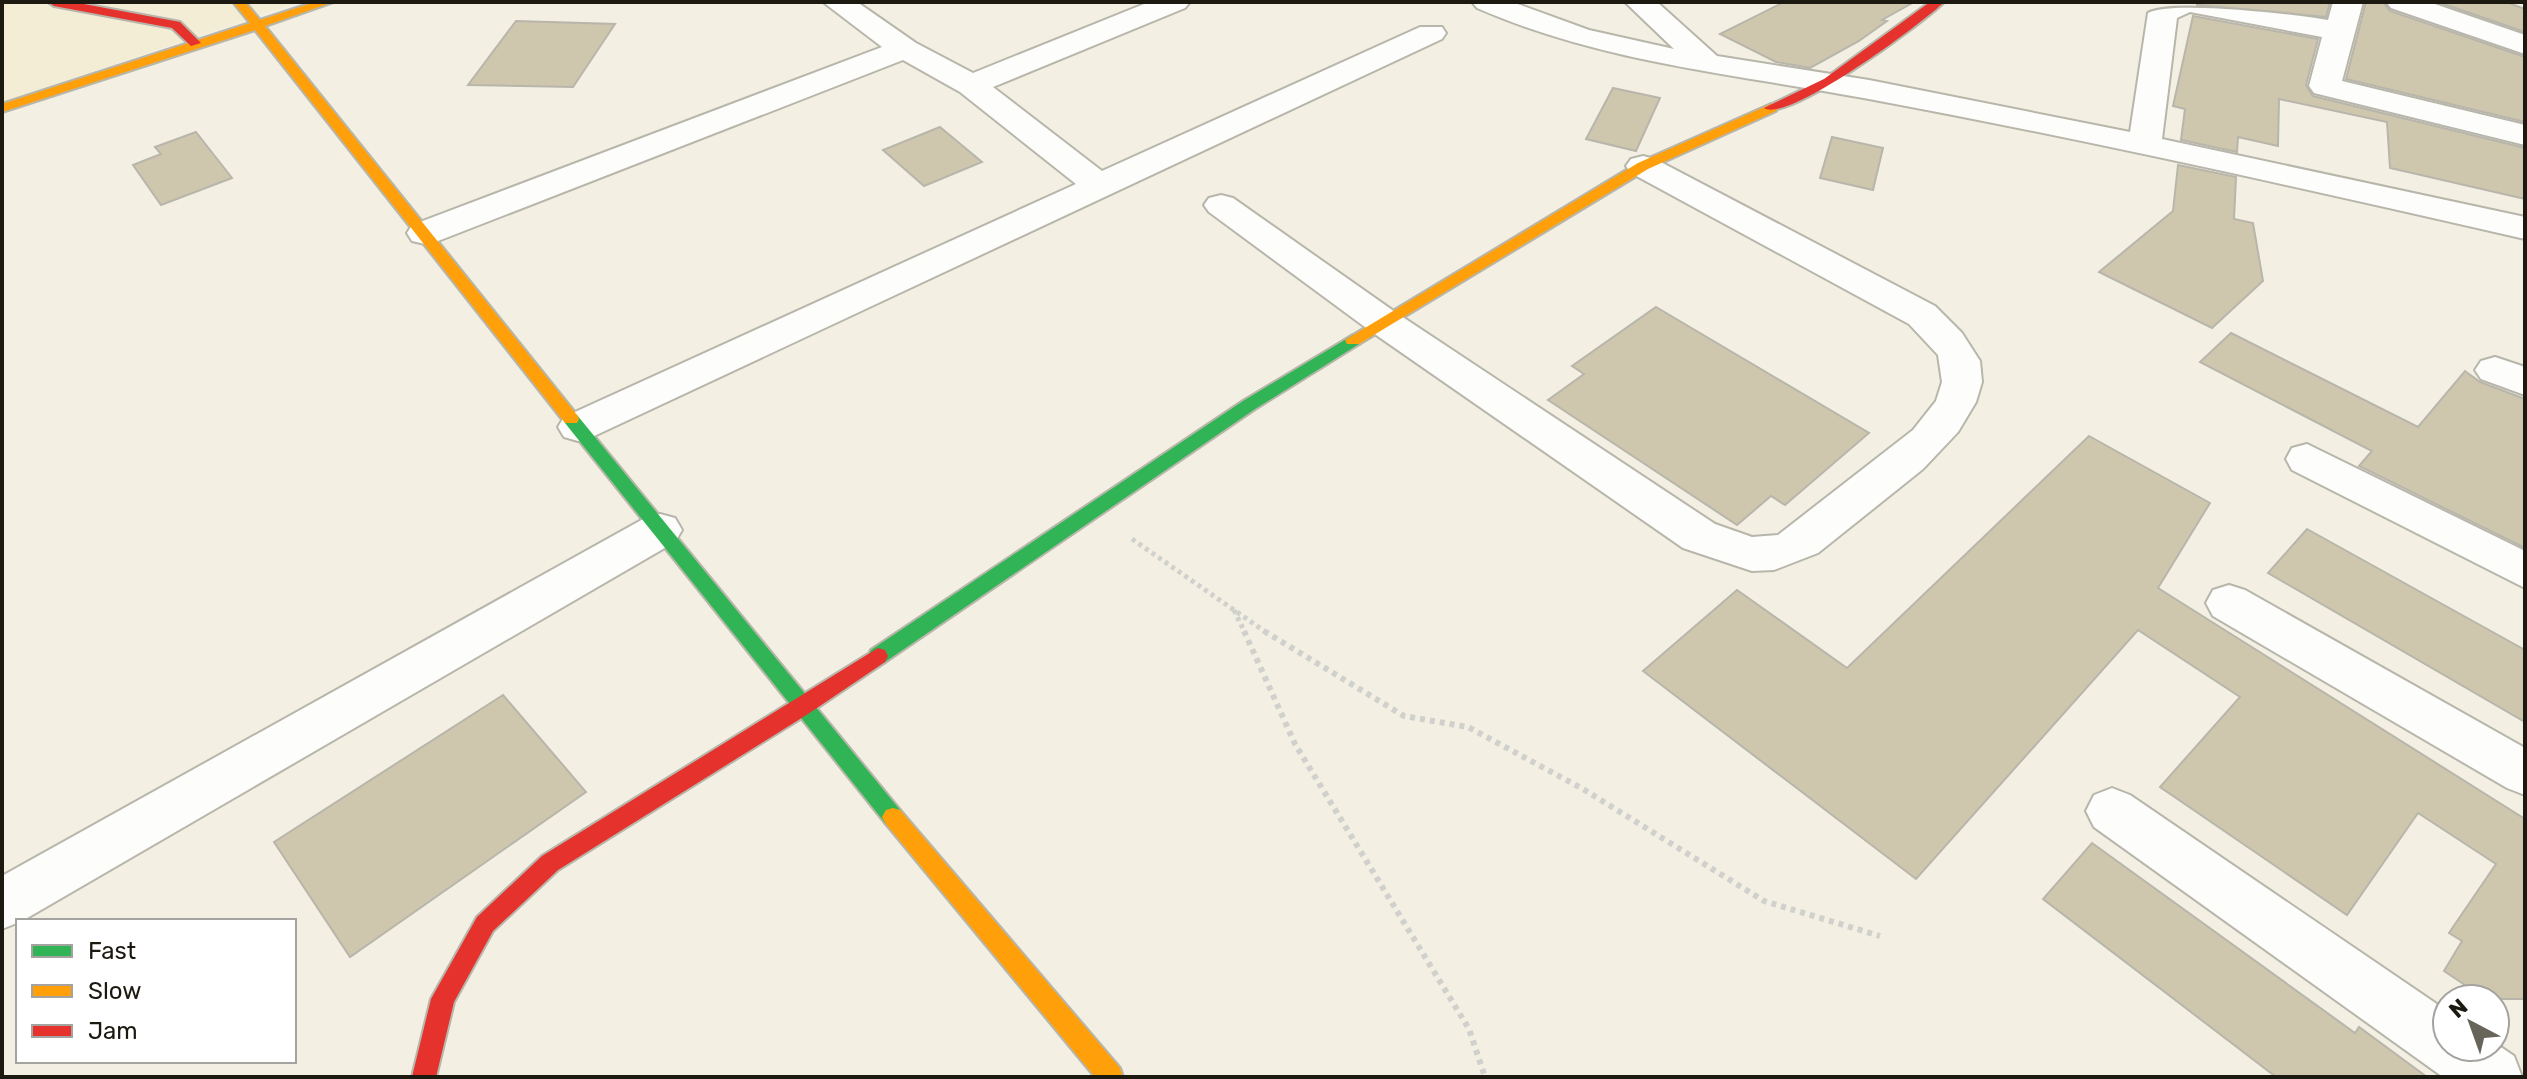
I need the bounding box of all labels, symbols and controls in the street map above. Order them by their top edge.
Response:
legend [16,919,296,1063]
text: Fast [88,937,136,965]
text: Slow [88,977,141,1005]
north arrow [2431,983,2511,1063]
text: N [2443,993,2473,1024]
text: Jam [88,1017,138,1045]

